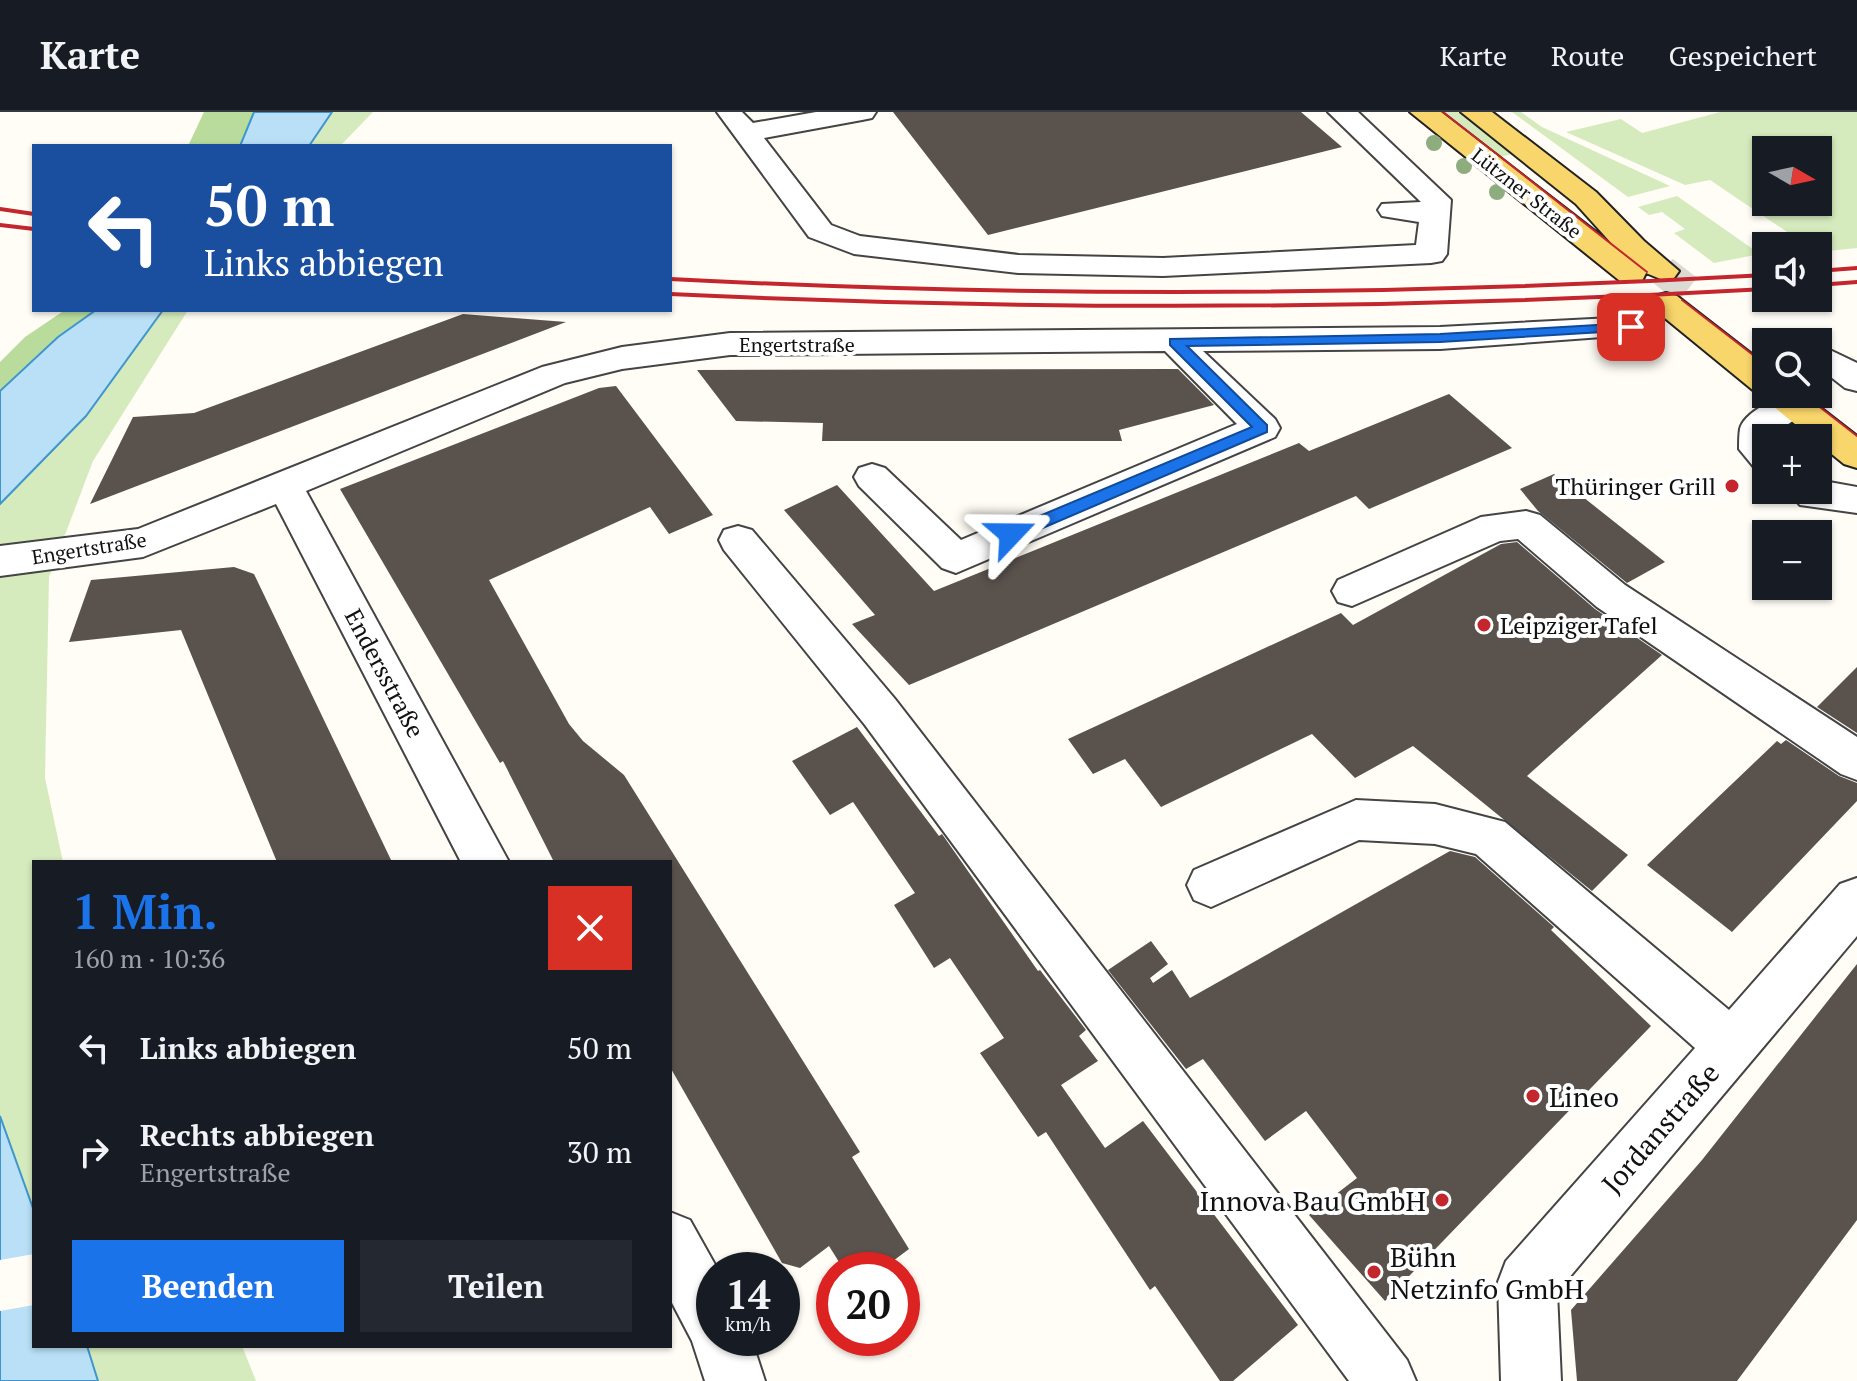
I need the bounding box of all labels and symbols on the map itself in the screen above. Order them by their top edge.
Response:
north arrow [1752,136,1832,216]
street label: Lützner Straße [1466,141,1588,245]
pin [1597,293,1665,361]
street label: Engertstraße [739,331,855,358]
place label: Thüringer Grill [1555,470,1716,502]
marker: Thüringer Grill [1723,477,1741,495]
position arrow [969,492,1053,576]
street label: Engertstraße [30,526,148,570]
street label: Endersstraße [338,603,432,743]
place label: Leipziger Tafel [1500,609,1658,641]
marker: Leipziger Tafel [1475,616,1493,634]
street label: Jordanstraße [1593,1055,1727,1201]
place label: Lineo [1549,1078,1619,1115]
marker: Lineo [1524,1087,1542,1105]
place label: Innova Bau GmbH [1199,1182,1426,1219]
marker: Innova Bau GmbH [1433,1191,1451,1209]
place label: Bühn Netzinfo GmbH [1390,1238,1584,1307]
speed limit sign: 20 [816,1252,920,1356]
marker: Bühn Netzinfo GmbH [1365,1263,1383,1281]

